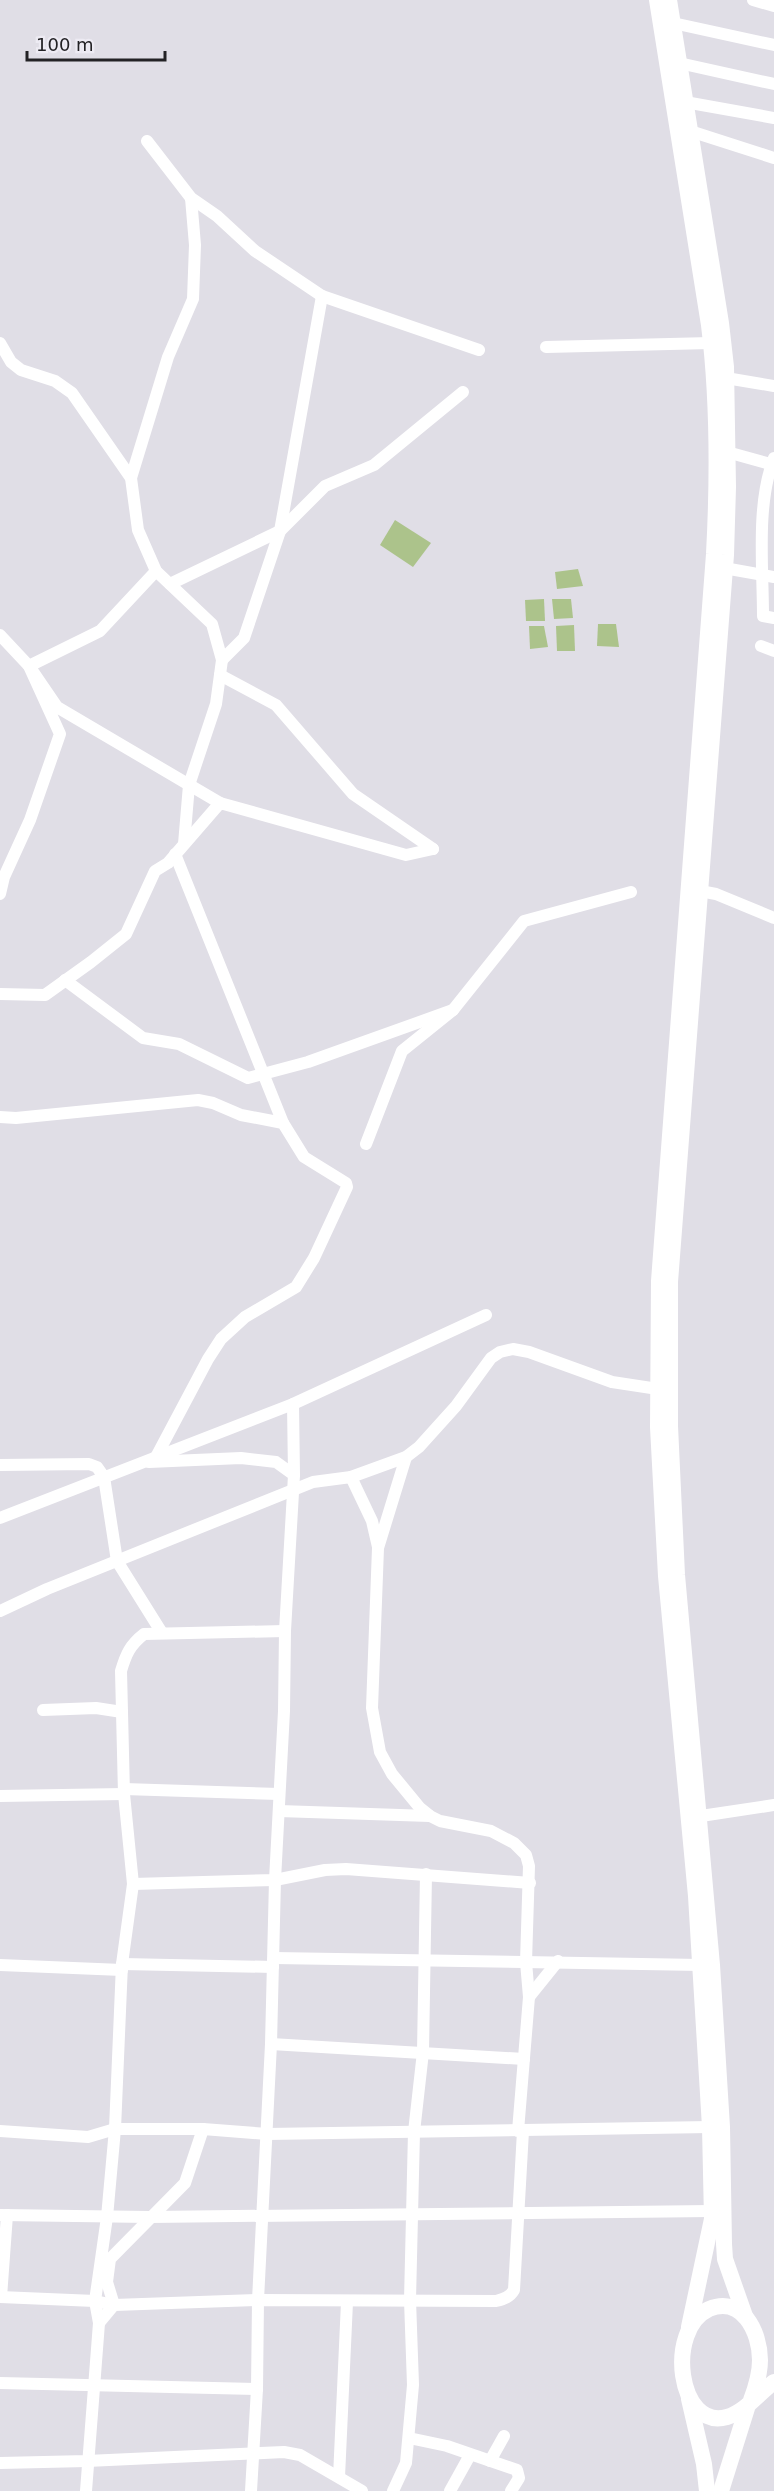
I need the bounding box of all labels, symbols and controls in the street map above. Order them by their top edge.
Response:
scale bar [27,24,165,62]
text: 100 m [36,34,94,55]

